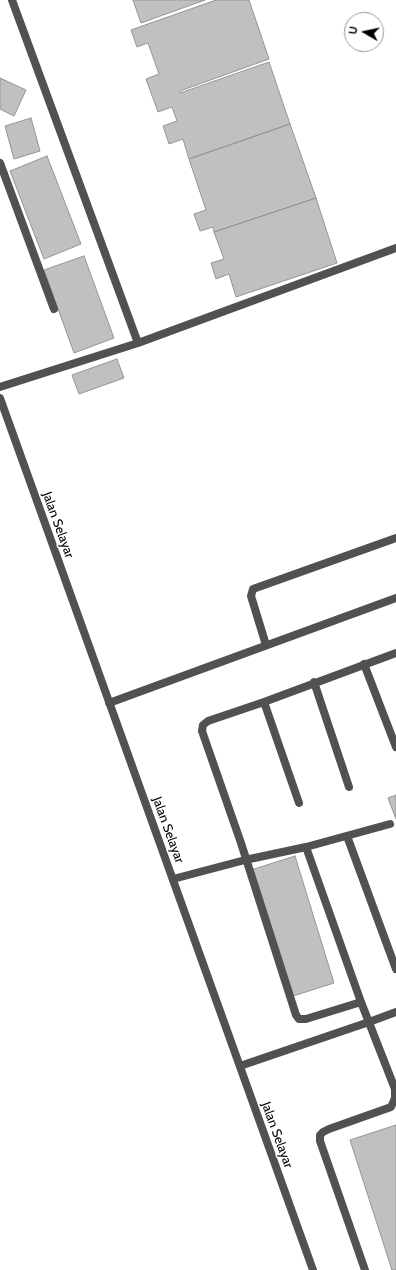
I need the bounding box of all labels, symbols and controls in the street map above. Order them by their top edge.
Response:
north arrow [344,12,384,52]
text: U [346,25,361,35]
street label: Jalan Selayar [39,490,77,560]
street label: Jalan Selayar [149,795,187,865]
street label: Jalan Selayar [258,1100,296,1170]

